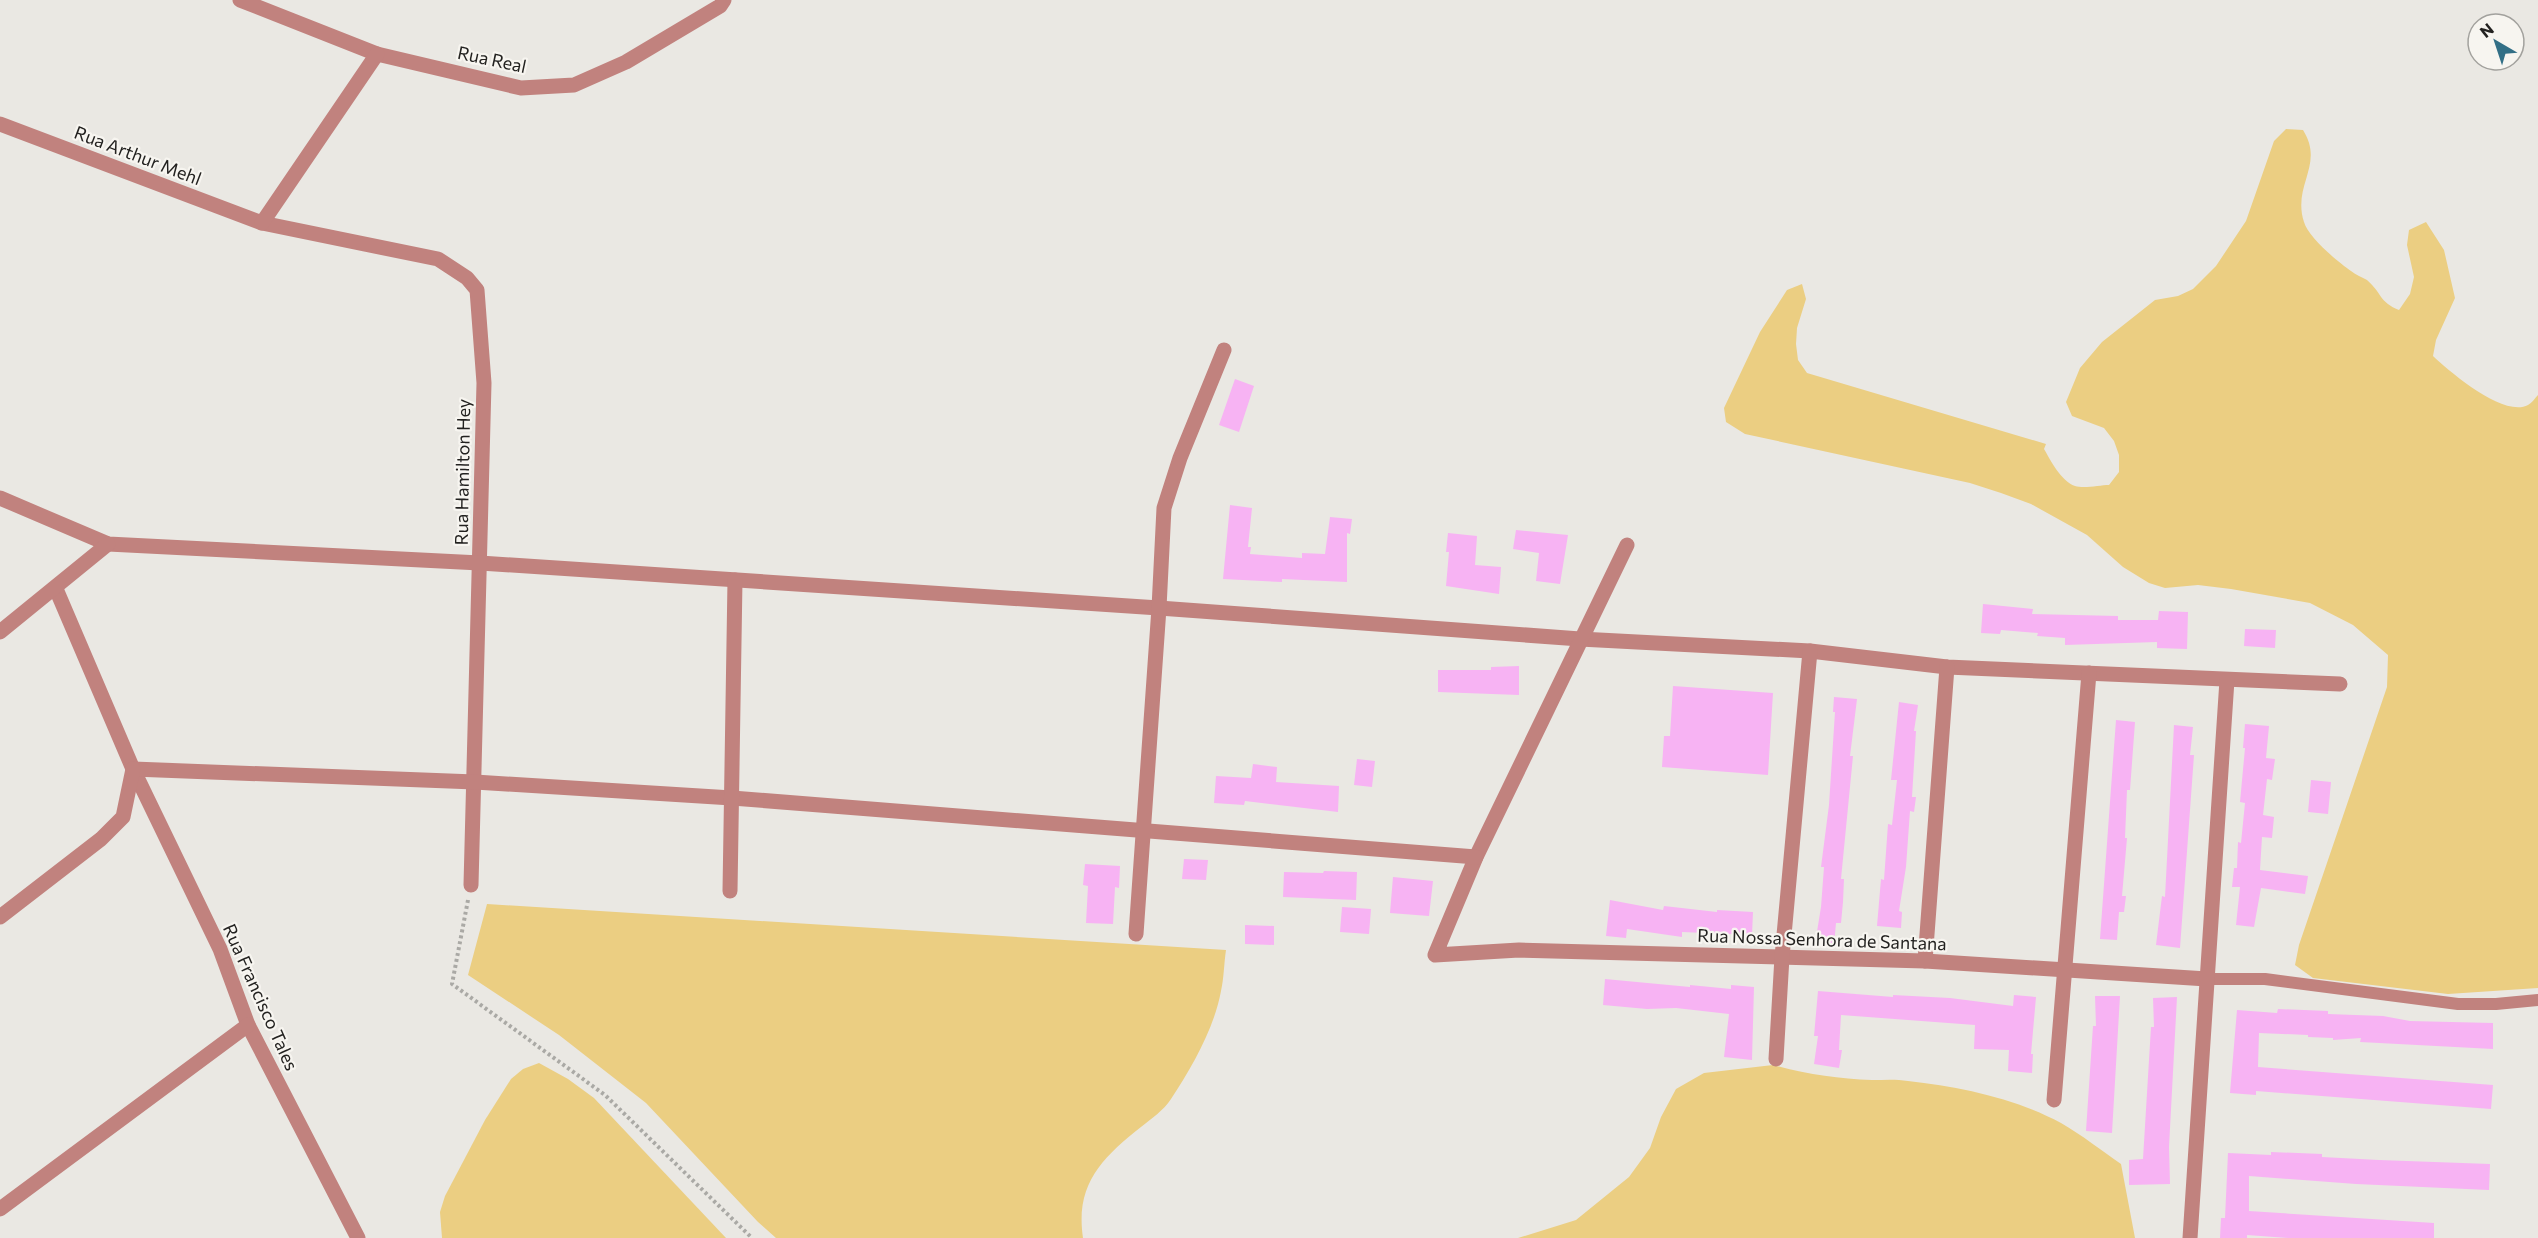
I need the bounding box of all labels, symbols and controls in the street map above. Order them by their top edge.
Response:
north arrow [2466,12,2526,72]
text: N [2476,19,2497,41]
street label: Rua Real [456,41,528,77]
street label: Rua Arthur Mehl [71,121,205,189]
street label: Rua Hamilton Hey [450,399,474,545]
street label: Rua Francisco Tales [219,920,303,1074]
street label: Rua Nossa Senhora de Santana [1697,924,1947,954]

